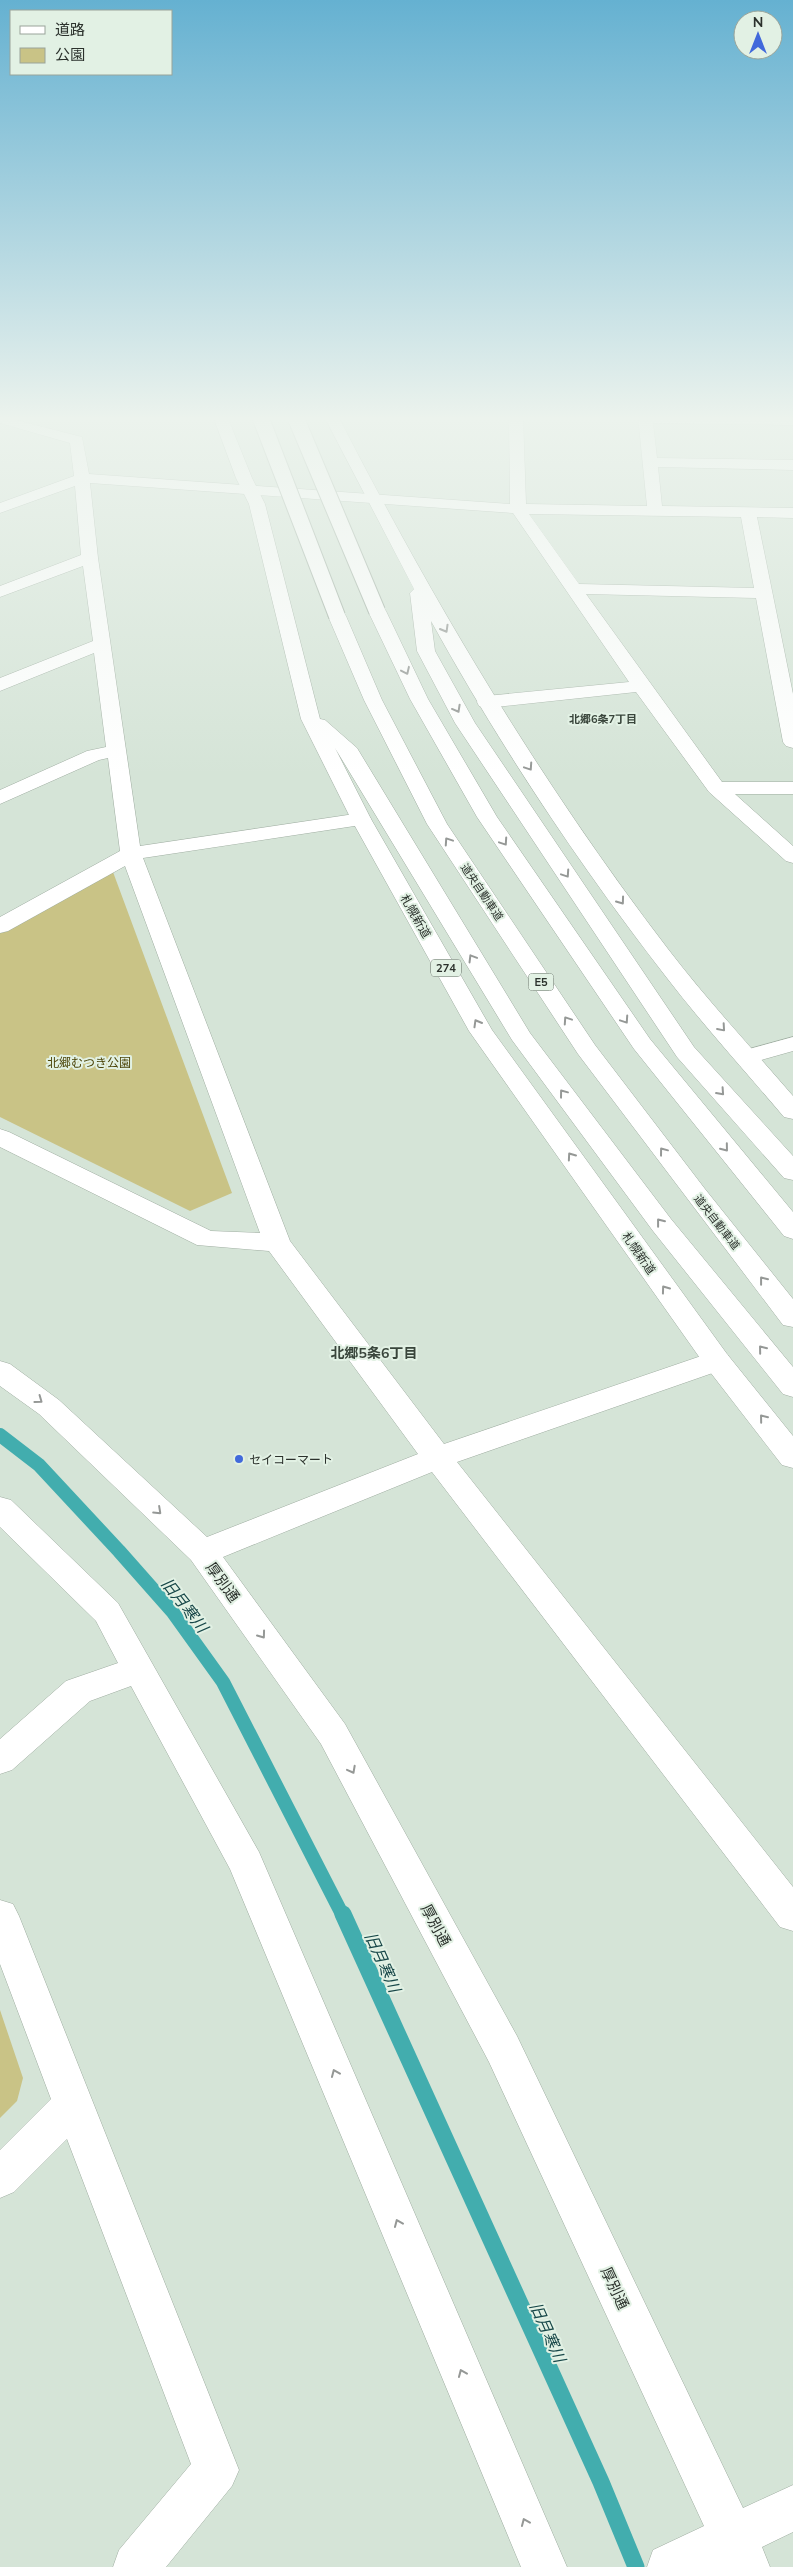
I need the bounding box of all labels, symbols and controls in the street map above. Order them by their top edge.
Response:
legend [10,10,172,75]
north arrow [733,10,783,60]
text: N [753,13,763,31]
text: 道路 [55,20,85,39]
text: 公園 [55,45,85,64]
one-way arrow [438,623,448,632]
one-way arrow [399,666,410,675]
one-way arrow [451,704,461,713]
district label: 北郷6条7丁目 [569,712,637,726]
one-way arrow [523,762,532,771]
one-way arrow [445,837,454,847]
one-way arrow [498,837,508,846]
street label: 道央自動車道 [458,861,506,923]
one-way arrow [560,868,569,878]
street label: 札幌新道 [398,891,434,941]
one-way arrow [615,895,624,905]
one-way arrow [469,954,479,963]
road number: 274 [431,960,461,976]
road number: E5 [528,974,554,990]
one-way arrow [619,1014,628,1024]
one-way arrow [564,1017,573,1026]
one-way arrow [474,1020,484,1029]
one-way arrow [717,1022,725,1031]
park label: 北郷むつき公園 [47,1055,131,1070]
one-way arrow [715,1086,724,1095]
one-way arrow [560,1090,568,1099]
one-way arrow [719,1142,727,1151]
one-way arrow [660,1148,668,1157]
one-way arrow [568,1152,577,1162]
street label: 道央自動車道 [691,1192,743,1252]
one-way arrow [657,1219,666,1228]
street label: 札幌新道 [619,1229,659,1277]
one-way arrow [759,1276,768,1285]
one-way arrow [662,1285,671,1295]
district label: 北郷5条6丁目 [331,1344,417,1362]
one-way arrow [760,1346,768,1355]
one-way arrow [33,1394,43,1403]
one-way arrow [759,1415,768,1424]
place label: セイコーマート [249,1452,333,1467]
marker: セイコーマート [233,1453,245,1465]
one-way arrow [153,1505,162,1514]
street label: 厚別通 [202,1558,244,1606]
water label: 旧月寒川 [157,1574,214,1638]
one-way arrow [256,1629,265,1639]
one-way arrow [346,1764,356,1773]
street label: 厚別通 [417,1901,455,1949]
water label: 旧月寒川 [361,1929,406,1997]
one-way arrow [330,2069,341,2078]
one-way arrow [394,2219,405,2228]
street label: 厚別通 [597,2264,633,2312]
water label: 旧月寒川 [526,2299,571,2367]
one-way arrow [457,2369,467,2377]
one-way arrow [521,2518,532,2527]

